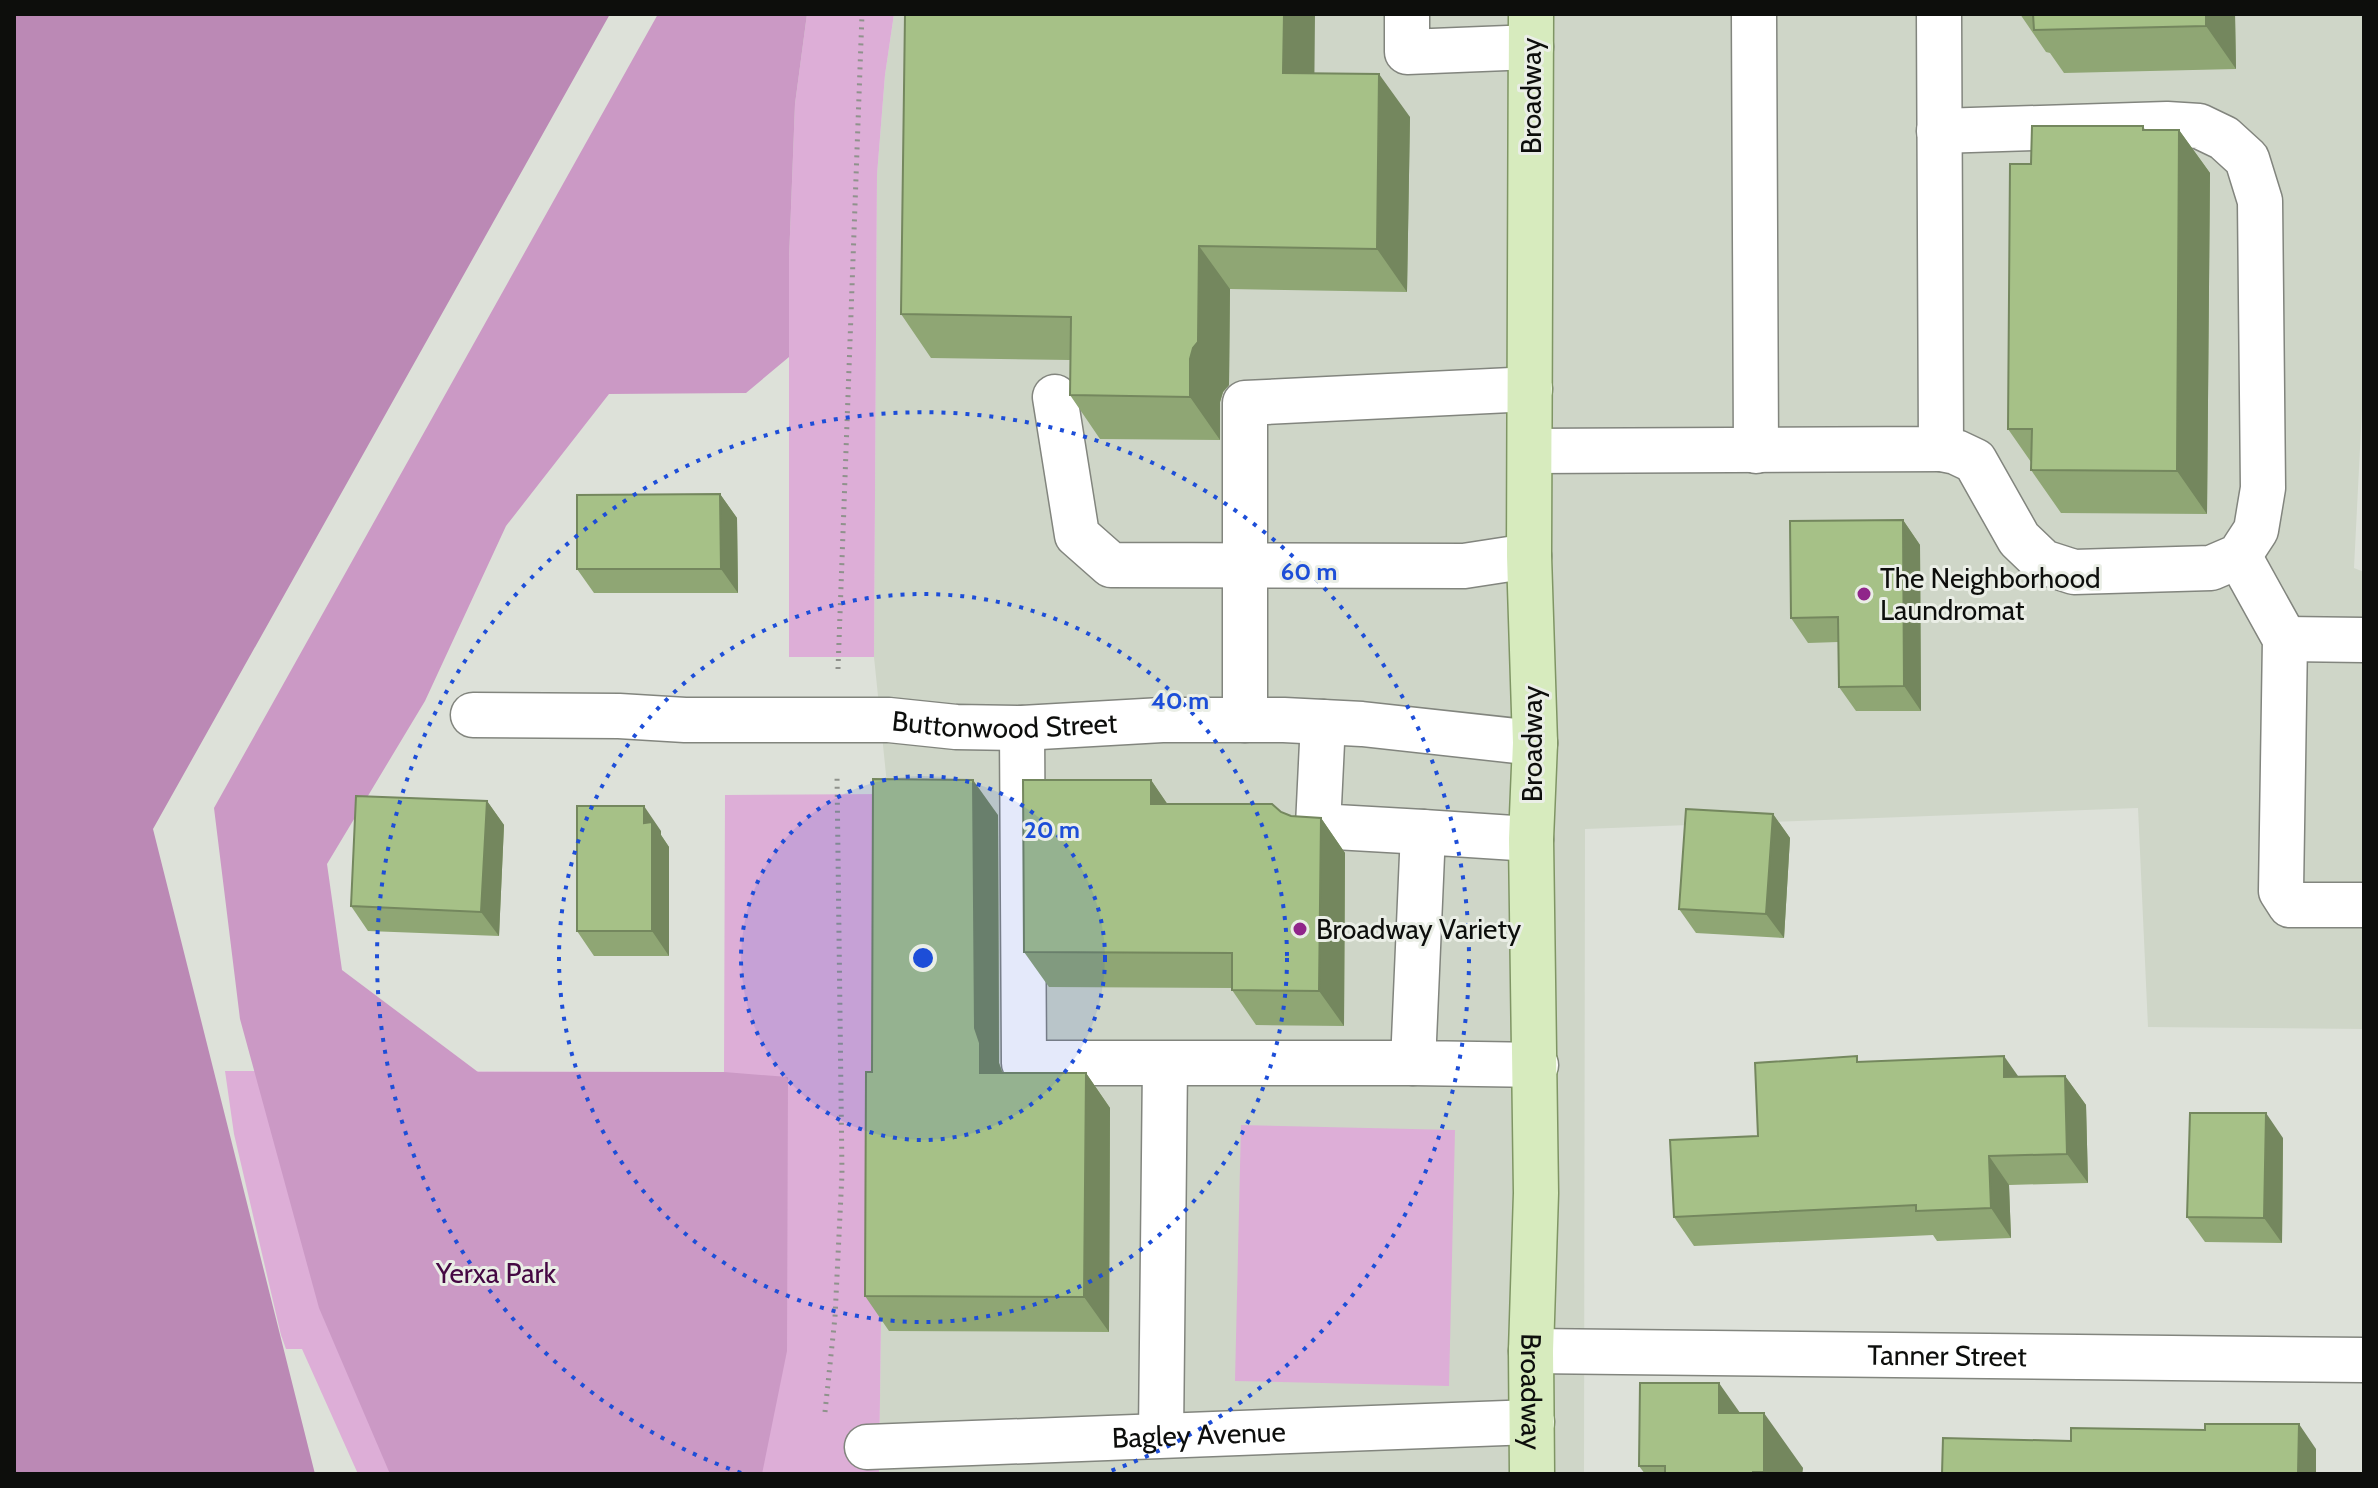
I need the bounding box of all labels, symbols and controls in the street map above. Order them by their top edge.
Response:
street label: Broadway [1514,38,1548,154]
text: 60 m [1281,557,1337,586]
place label: The Neighborhood Laundromat [1880,561,2101,627]
marker: The Neighborhood Laundromat [1855,585,1873,603]
text: 40 m [1151,686,1209,715]
street label: Broadway [1515,686,1549,802]
street label: Buttonwood Street [890,703,1118,745]
text: 20 m [1024,815,1080,844]
place label: Broadway Variety [1316,912,1521,946]
marker: Broadway Variety [1291,920,1309,938]
centre of rings [909,944,937,972]
park label: Yerxa Park [435,1256,556,1290]
street label: Broadway [1514,1333,1549,1450]
street label: Tanner Street [1867,1338,2027,1373]
street label: Bagley Avenue [1111,1414,1286,1455]

